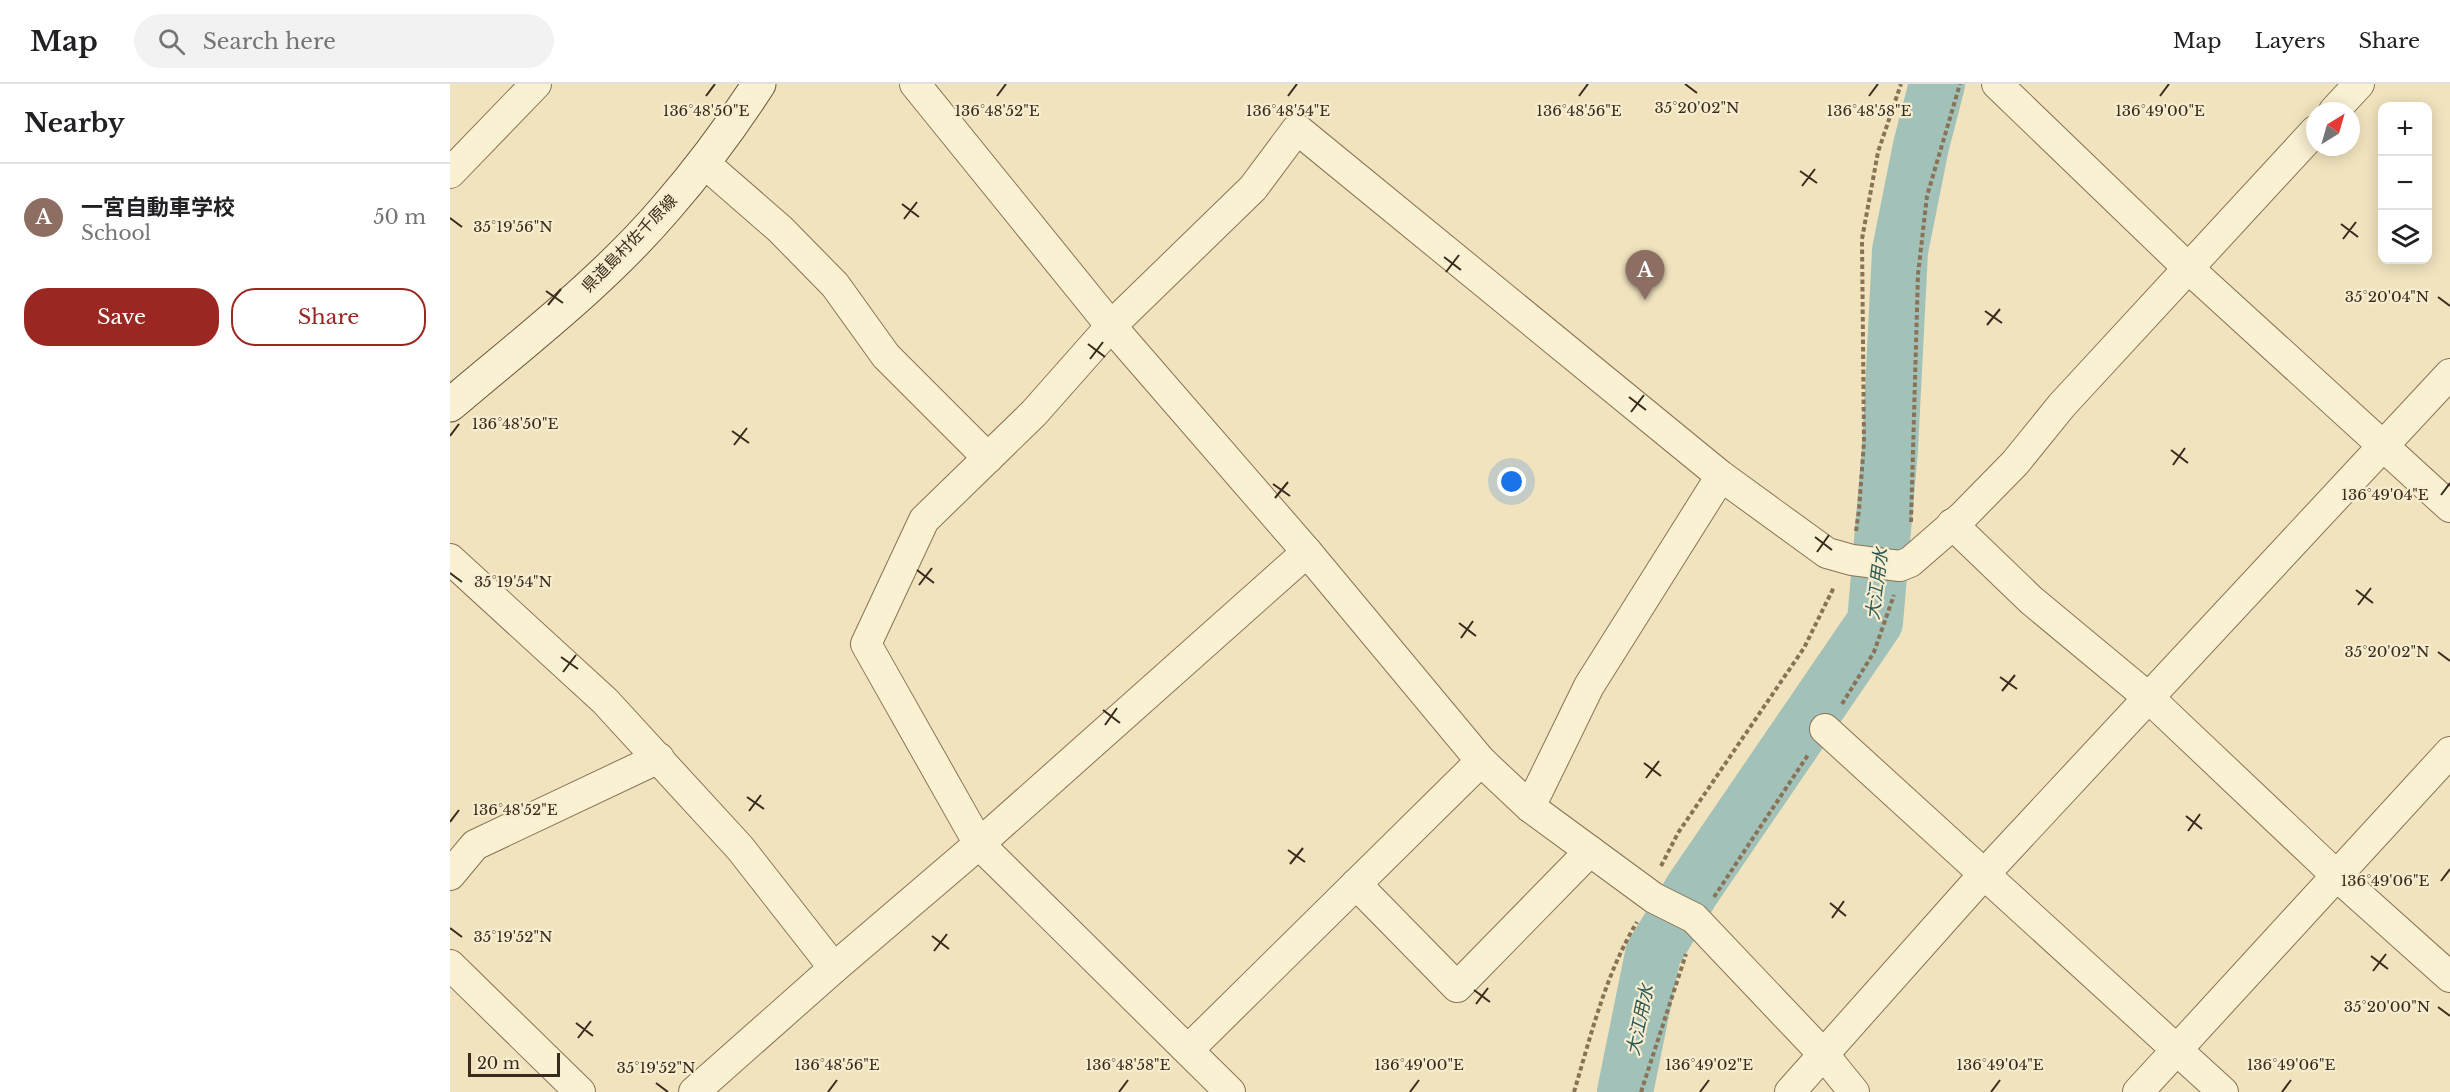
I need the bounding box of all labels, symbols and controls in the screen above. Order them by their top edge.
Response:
search box [134,14,554,68]
text: Map [30,24,98,59]
icon: search [155,25,188,58]
text: Search here [203,28,336,55]
text: Map [2173,28,2222,54]
text: Layers [2255,28,2326,54]
text: Share [2359,28,2420,54]
text: 35°20'02"N [1654,98,1740,117]
text: 136°48'50"E [663,101,749,120]
text: 136°48'52"E [954,101,1040,120]
text: 136°48'54"E [1246,101,1330,120]
text: 136°48'56"E [1536,101,1622,120]
text: 136°48'58"E [1827,101,1912,120]
text: 136°49'00"E [2115,101,2205,120]
north arrow [2306,102,2360,156]
map controls [2378,102,2432,264]
button: + [2378,102,2432,156]
text: Nearby [24,107,125,139]
button: − [2378,156,2432,210]
street label: 県道島村佐千原線 [577,190,681,296]
text: 一宮自動車学校 [81,194,235,221]
text: A [35,205,52,229]
text: 50 m [373,205,426,229]
button: layers [2378,210,2432,264]
text: 35°19'56"N [473,217,553,236]
text: School [81,221,151,245]
pin: A [1626,250,1664,300]
text: 35°20'04"N [2345,287,2429,306]
button: Save [24,288,219,346]
button: Share [231,288,426,346]
text: 136°48'50"E [472,414,558,433]
your location [1497,467,1526,496]
text: 136°49'04"E [2341,485,2429,504]
water label: 大江用水 [1862,545,1893,621]
text: 35°19'54"N [474,572,552,591]
text: 35°20'02"N [2344,642,2430,661]
text: 136°48'52"E [472,800,558,819]
text: 136°49'06"E [2341,871,2429,890]
text: 35°19'52"N [474,927,552,946]
water label: 大江用水 [1622,981,1659,1058]
text: 35°20'00"N [2344,997,2430,1016]
scale bar [468,1050,560,1078]
text: 20 m [477,1053,520,1073]
text: 136°48'56"E [794,1055,880,1074]
text: 136°48'58"E [1086,1055,1171,1074]
text: 136°49'00"E [1374,1055,1464,1074]
text: 136°49'02"E [1665,1055,1753,1074]
text: 136°49'04"E [1956,1055,2044,1074]
text: 136°49'06"E [2247,1055,2335,1074]
text: 35°19'52"N [617,1058,695,1077]

